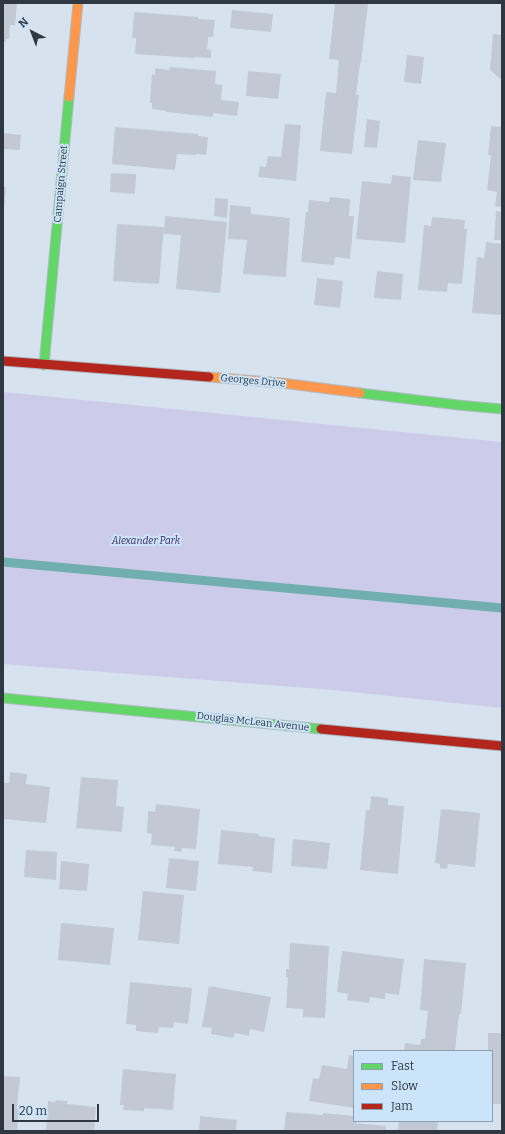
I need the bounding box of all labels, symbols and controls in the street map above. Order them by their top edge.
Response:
north arrow [12,12,52,52]
text: N [16,15,31,30]
street label: Campaign Street [52,145,70,223]
street label: Georges Drive [220,372,286,390]
park label: Alexander Park [112,535,180,547]
street label: Douglas McLean Avenue [196,710,310,734]
legend [353,1050,493,1122]
text: Fast [391,1059,414,1073]
text: Slow [391,1079,418,1093]
scale bar [14,1096,101,1122]
text: Jam [391,1099,413,1113]
text: 20 m [19,1104,47,1118]

